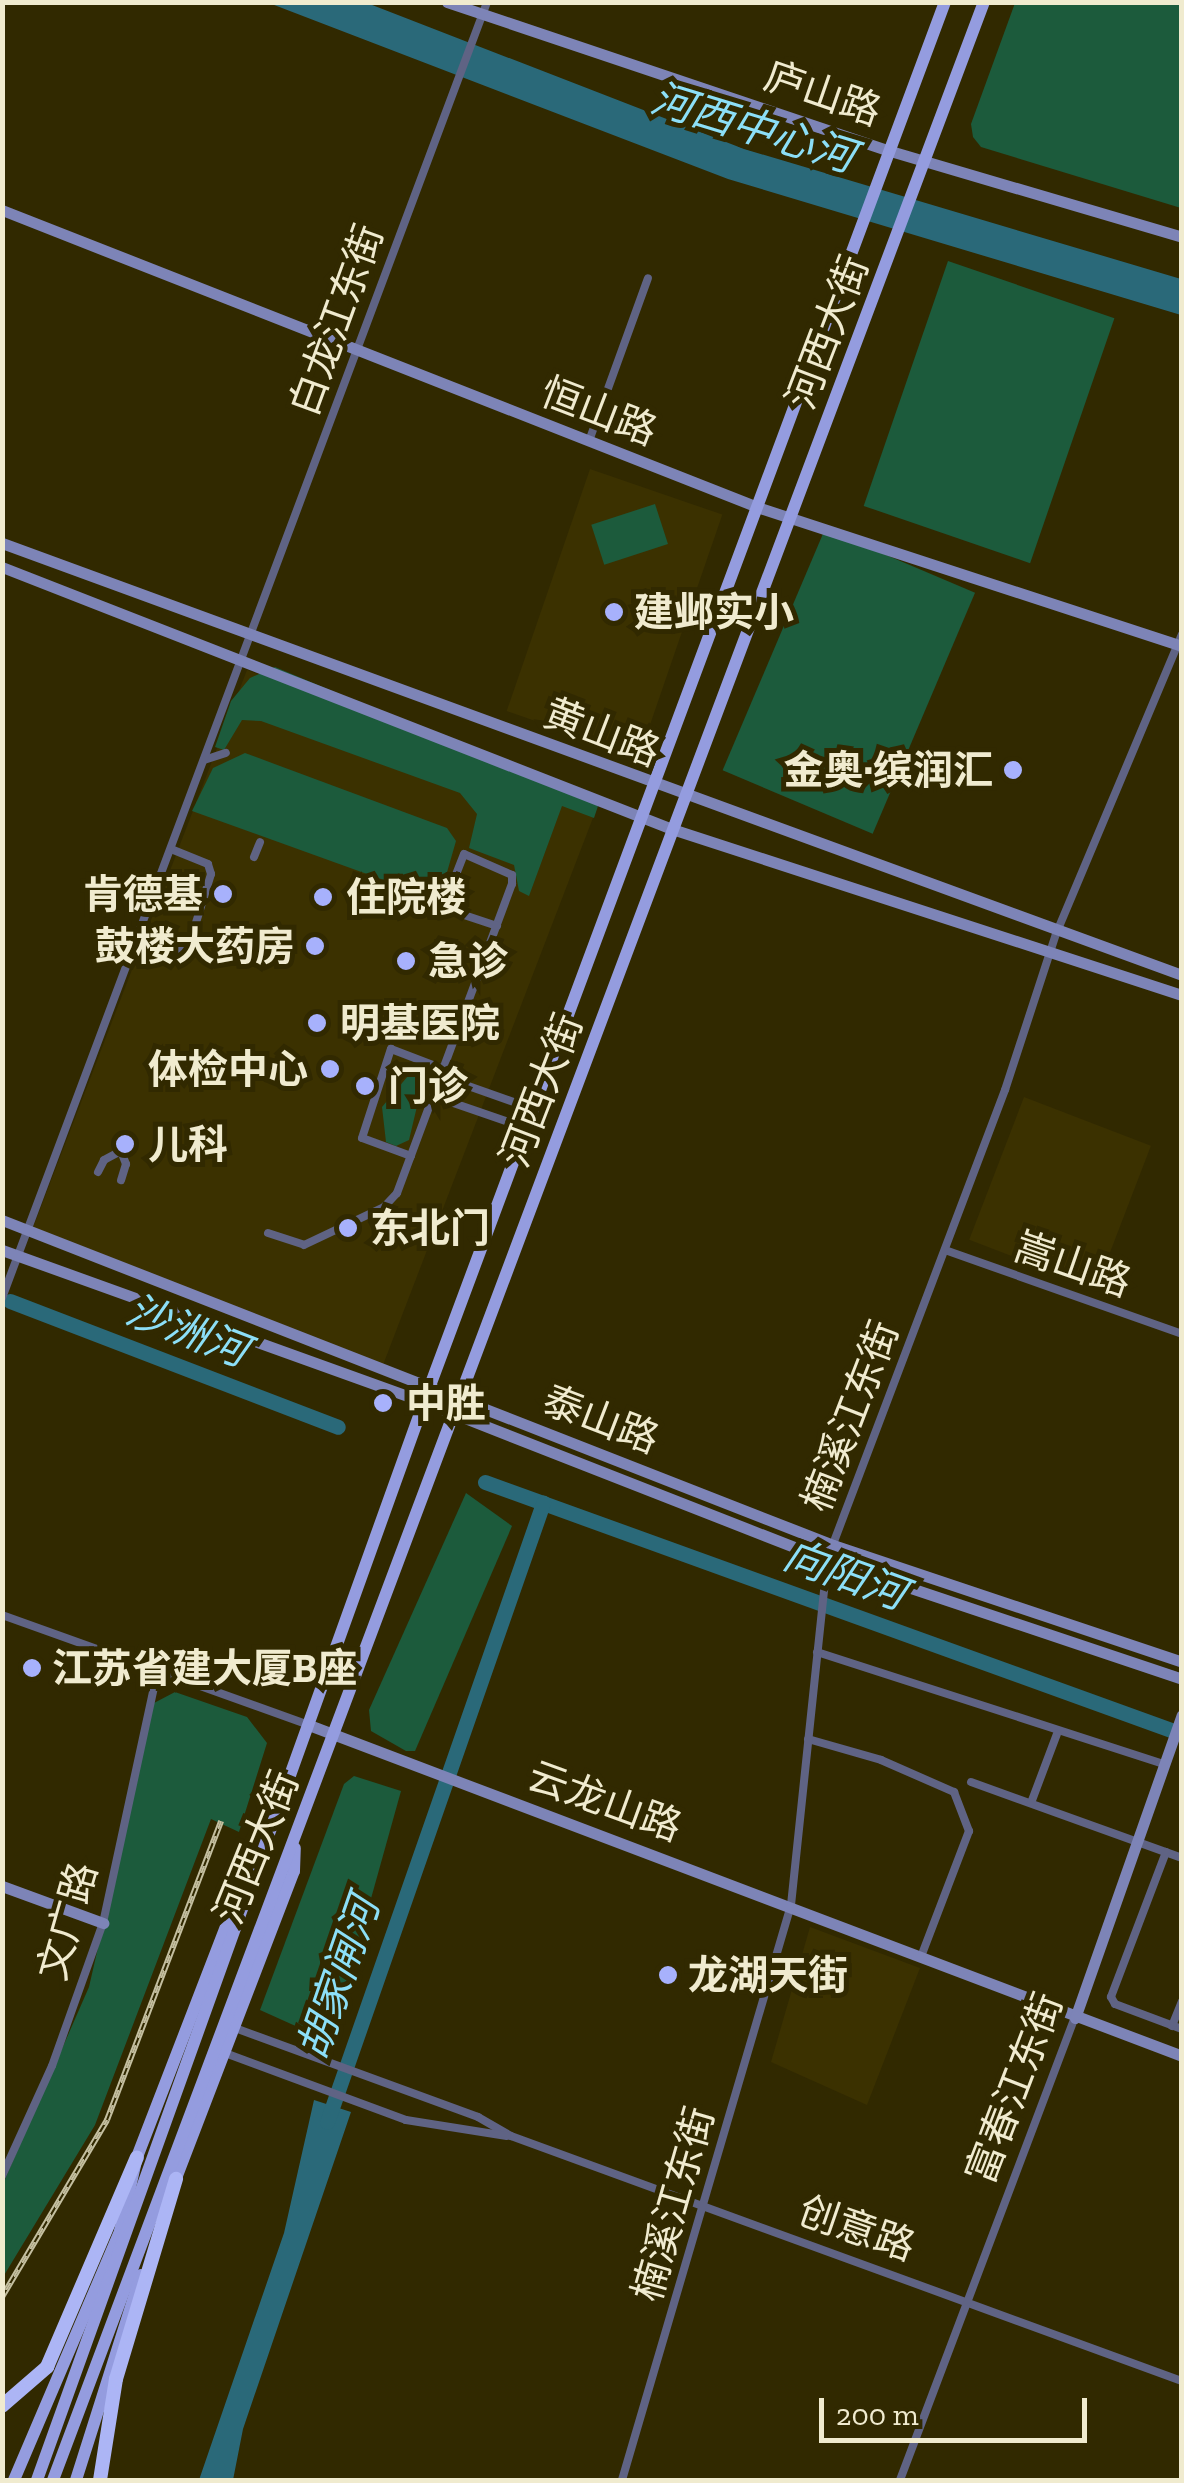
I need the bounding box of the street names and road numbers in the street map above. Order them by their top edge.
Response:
street label: 庐山路 [758,51,888,135]
street label: 白龙江东街 [279,218,393,422]
street label: 河西大街 [776,249,878,415]
street label: 恒山路 [534,367,664,455]
street label: 黄山路 [537,688,667,776]
street label: 河西大街 [490,1007,592,1173]
street label: 嵩山路 [1008,1222,1138,1306]
street label: 楠溪江东街 [792,1314,908,1518]
street label: 泰山路 [536,1375,666,1463]
street label: 云龙山路 [522,1751,688,1851]
street label: 河西大街 [204,1764,308,1930]
street label: 文广路 [27,1857,107,1985]
street label: 富春江东街 [956,1986,1072,2190]
street label: 楠溪江东街 [622,2101,724,2307]
street label: 创意路 [792,2186,922,2270]

